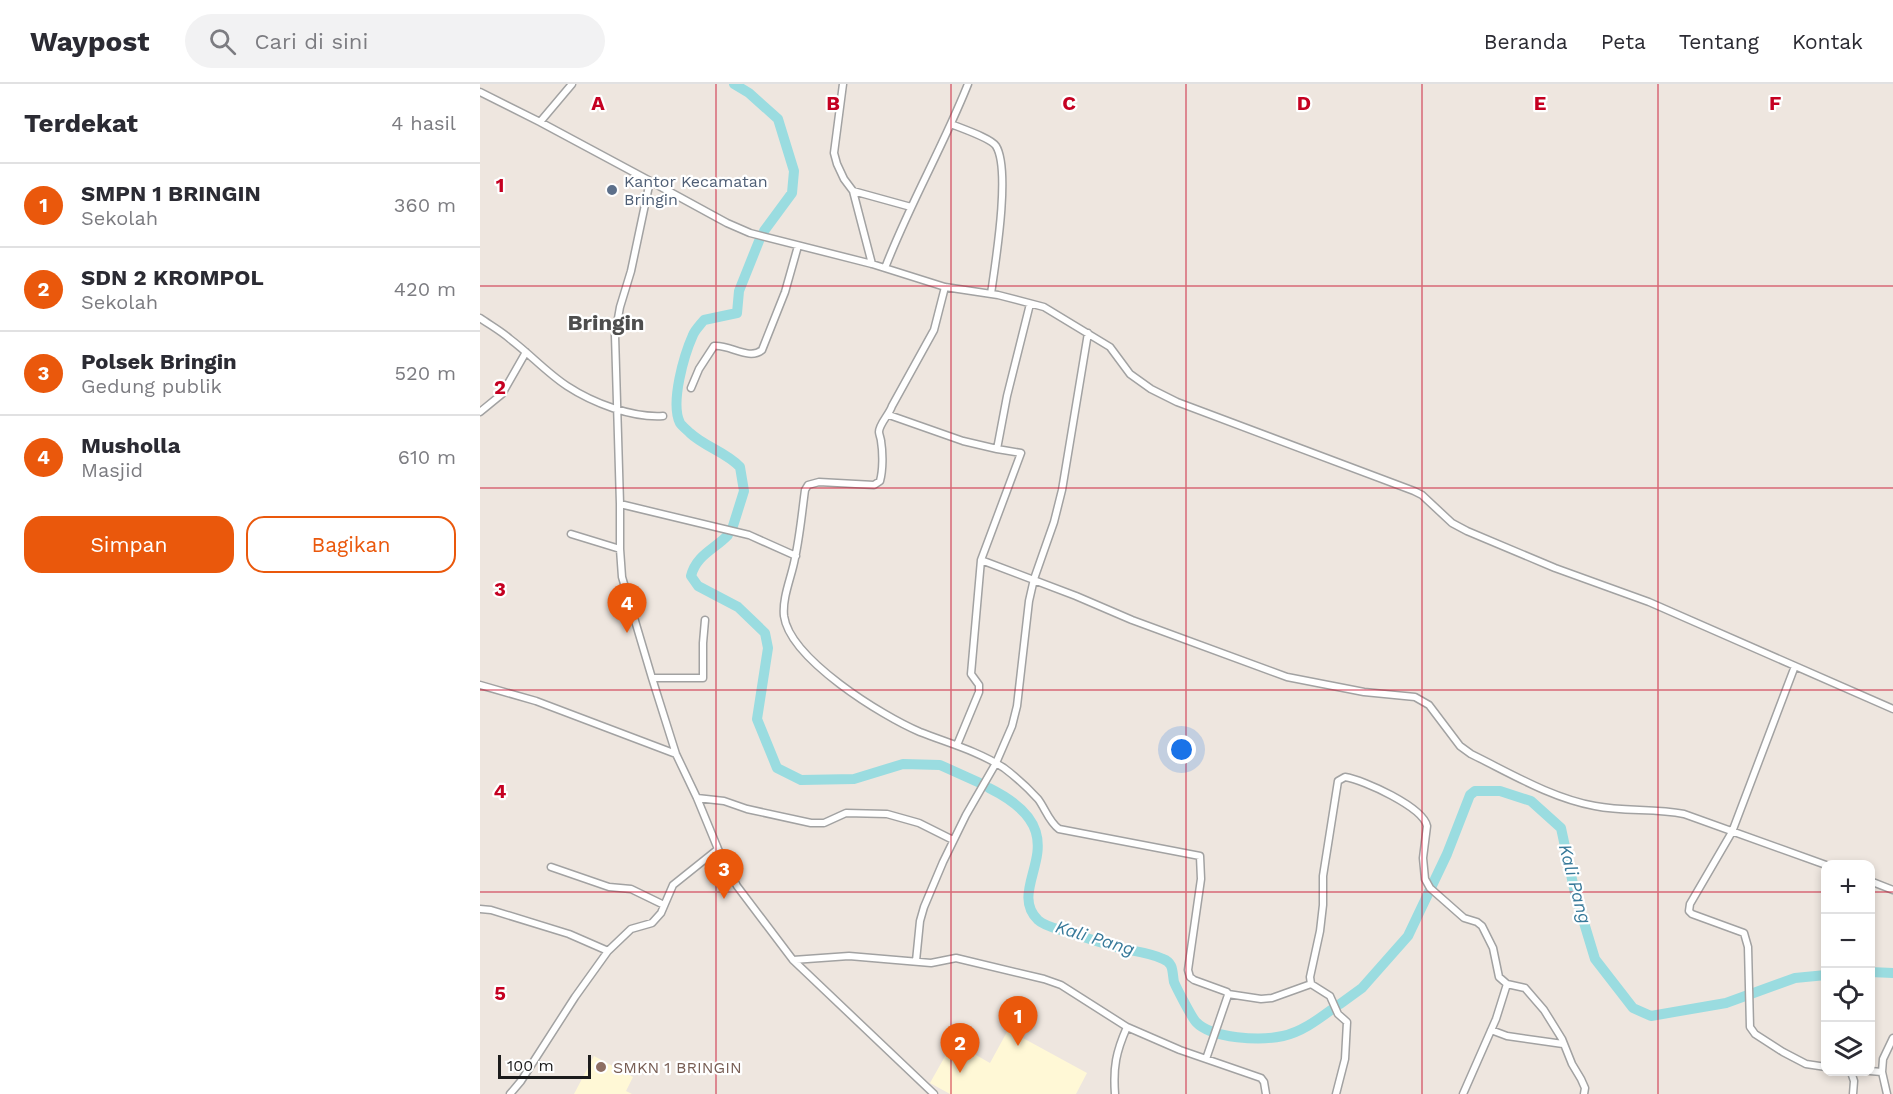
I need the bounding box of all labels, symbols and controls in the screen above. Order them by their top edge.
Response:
search box [185,14,605,68]
text: Waypost [30,25,149,58]
icon: search [206,25,239,58]
text: Cari di sini [254,29,368,54]
text: Beranda [1484,29,1568,54]
text: Peta [1601,29,1646,54]
text: Tentang [1679,29,1759,54]
text: Kontak [1792,29,1863,54]
text: A [591,91,605,115]
text: B [826,91,840,115]
text: C [1062,91,1076,115]
text: D [1297,91,1311,115]
text: E [1534,91,1546,115]
text: F [1769,91,1781,115]
text: Terdekat [24,108,138,138]
text: 4 hasil [391,111,456,135]
place label: Kantor Kecamatan Bringin [624,172,768,209]
text: 1 [496,173,504,197]
text: SMPN 1 BRINGIN [81,181,261,206]
marker: Kantor Kecamatan Bringin [605,183,619,197]
text: 1 [39,193,48,217]
text: 360 m [394,193,456,217]
text: Sekolah [81,206,158,230]
text: SDN 2 KROMPOL [81,265,264,290]
text: 2 [38,277,49,301]
text: 420 m [394,277,456,301]
text: Sekolah [81,290,158,314]
district label: Bringin [568,310,644,335]
text: Polsek Bringin [81,349,237,374]
text: 3 [38,361,49,385]
text: 520 m [394,361,456,385]
text: Gedung publik [81,374,222,398]
text: 2 [494,375,506,399]
text: Musholla [81,433,180,458]
text: 4 [37,445,50,469]
text: 610 m [398,445,456,469]
text: Masjid [81,458,143,482]
button: Simpan [24,516,234,573]
button: Bagikan [246,516,456,573]
text: 3 [494,577,506,601]
pin: 4 [608,584,646,633]
your location [1167,735,1196,764]
text: 4 [494,779,507,803]
water label: Kali Pang [1555,842,1596,926]
pin: 3 [704,850,744,899]
map controls [1821,860,1875,1076]
button: + [1821,860,1875,914]
button: − [1821,914,1875,968]
water label: Kali Pang [1053,916,1137,960]
button: locate [1821,968,1875,1022]
text: 5 [494,981,506,1005]
pin: 1 [998,996,1038,1046]
button: layers [1821,1022,1875,1076]
pin: 2 [940,1024,980,1073]
scale bar [498,1052,591,1080]
text: 100 m [507,1056,554,1075]
place label: SMKN 1 BRINGIN [613,1058,742,1077]
marker: SMKN 1 BRINGIN [594,1060,608,1074]

